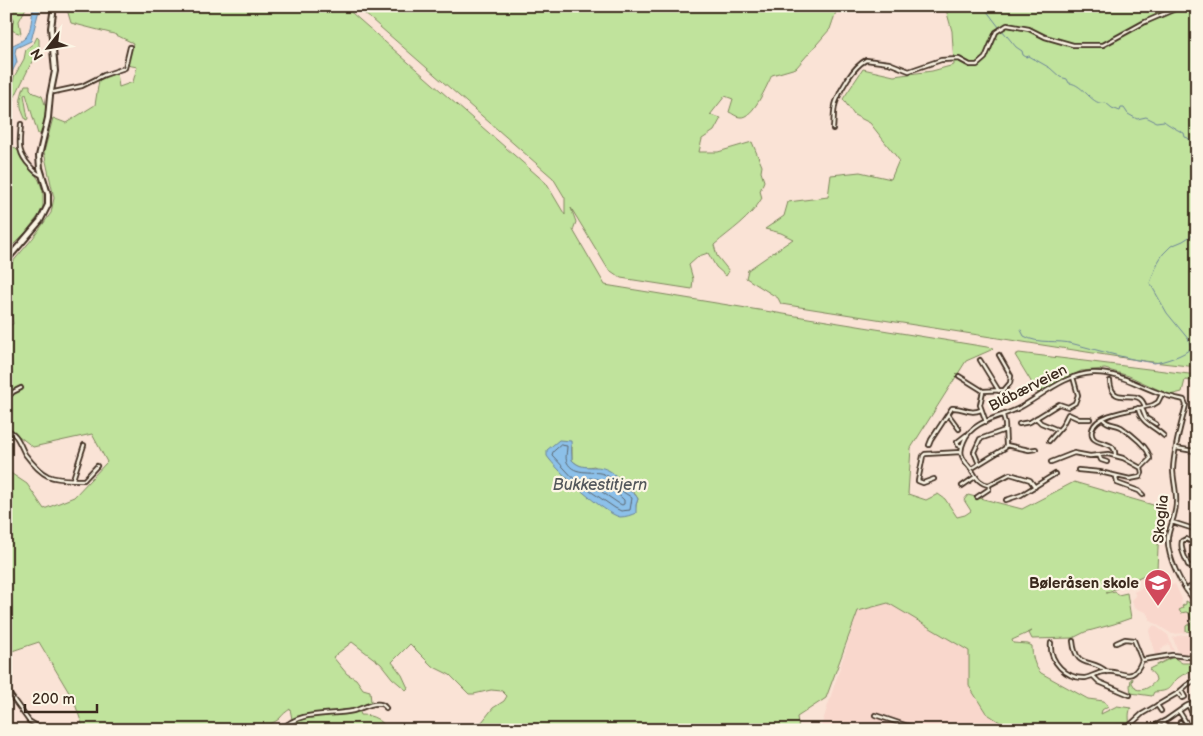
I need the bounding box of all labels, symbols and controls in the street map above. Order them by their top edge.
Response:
north arrow [22,22,72,72]
text: N [27,46,47,63]
street label: Blåbærveien [986,360,1070,416]
water label: Bukkestitjern [553,476,647,495]
street label: Skoglia [1149,494,1173,544]
school or university icon: Bøleråsen skole [1143,568,1173,607]
place label: Bøleråsen skole [1029,574,1139,593]
scale bar [25,681,98,713]
text: 200 m [32,690,75,709]

